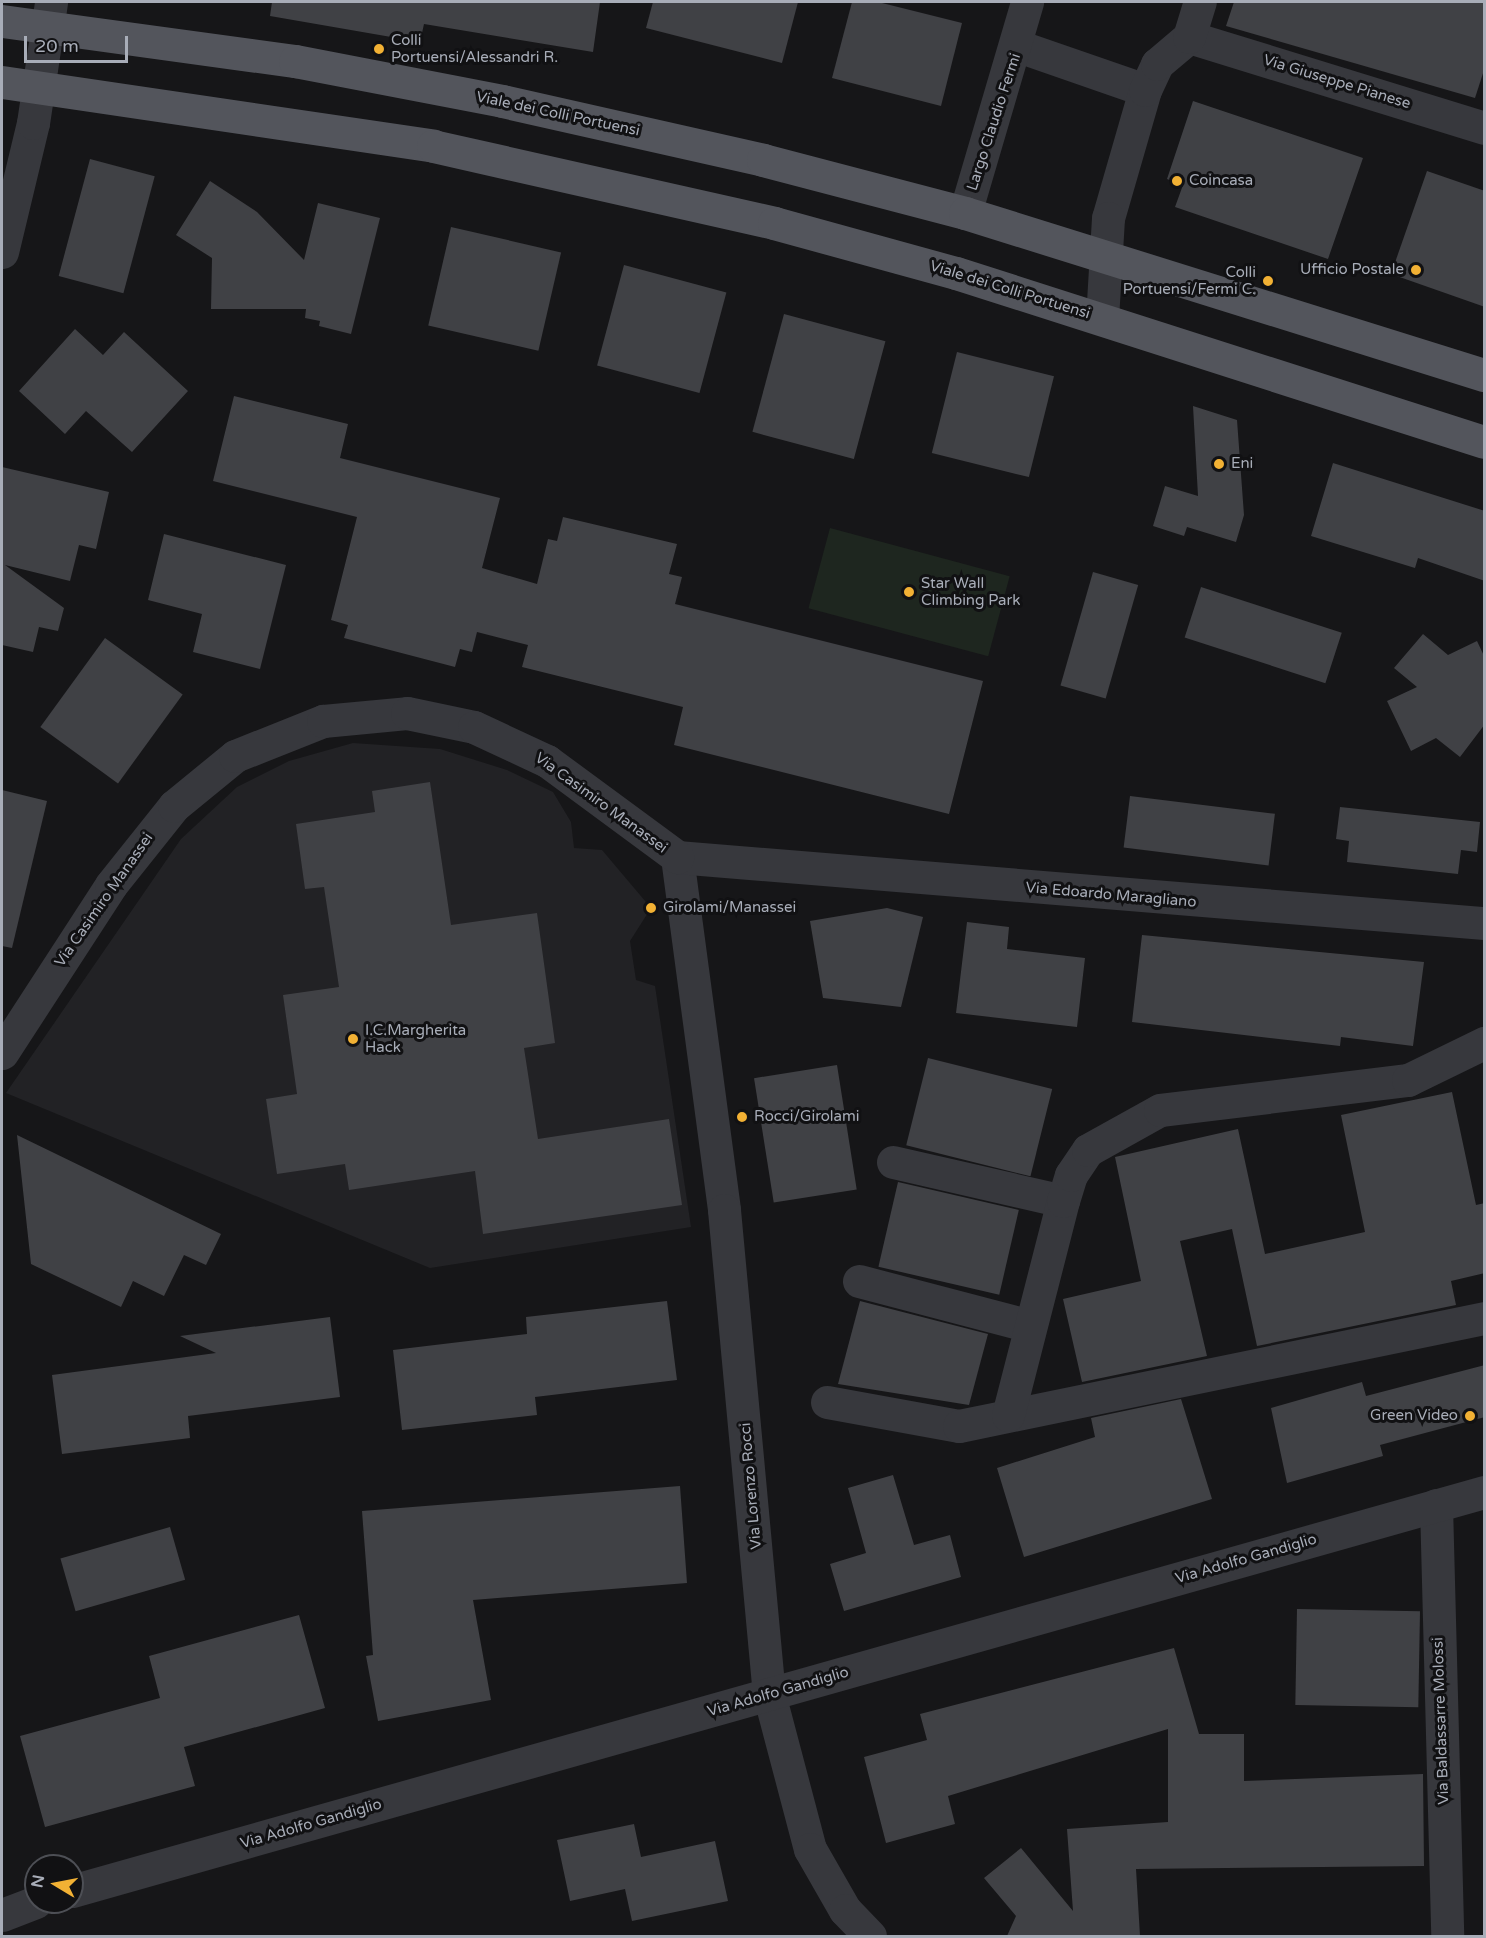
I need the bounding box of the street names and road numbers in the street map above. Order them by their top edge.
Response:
street label: Largo Claudio Fermi [963,51,1025,193]
street label: Via Giuseppe Pianese [1261,51,1413,113]
street label: Viale dei Colli Portuensi [475,88,641,140]
street label: Viale dei Colli Portuensi [928,257,1092,323]
street label: Via Casimiro Manassei [531,749,671,857]
street label: Via Casimiro Manassei [51,830,157,970]
street label: Via Edoardo Maragliano [1025,879,1197,911]
street label: Via Lorenzo Rocci [736,1422,766,1550]
street label: Via Adolfo Gandiglio [1173,1530,1319,1588]
street label: Via Baldassarre Molossi [1429,1637,1453,1805]
street label: Via Adolfo Gandiglio [705,1663,851,1721]
street label: Via Adolfo Gandiglio [238,1795,384,1853]

